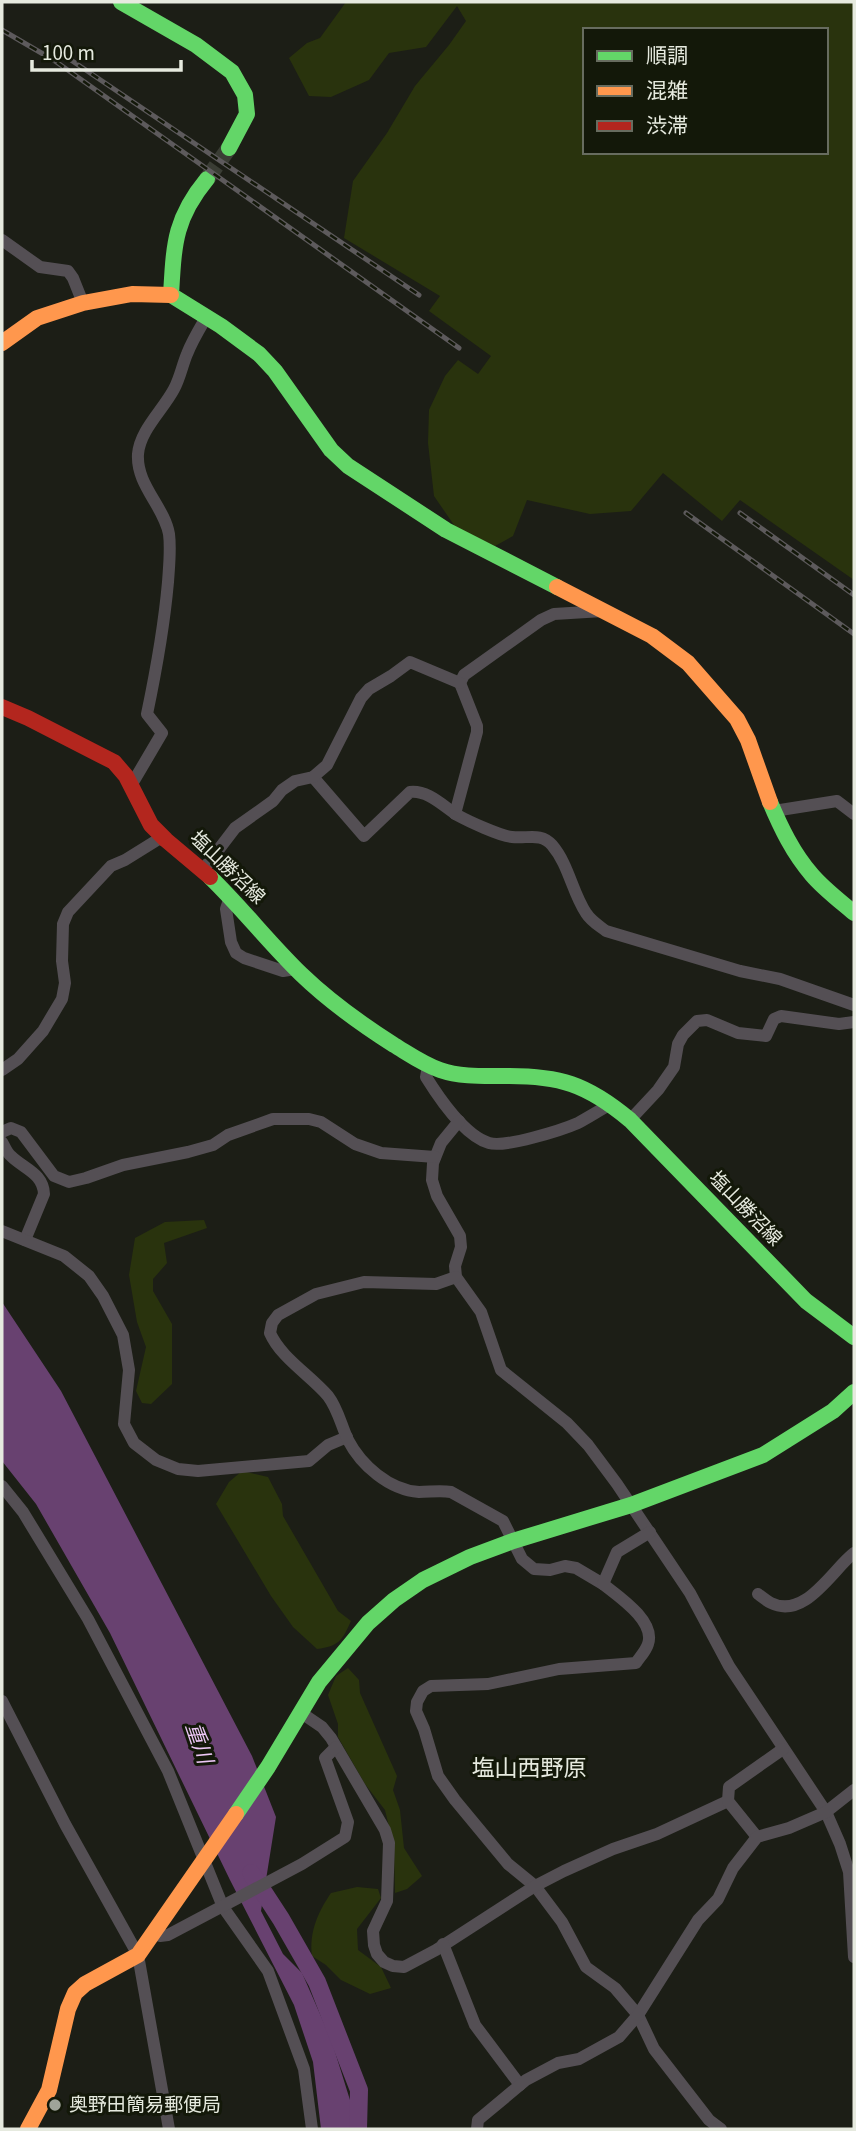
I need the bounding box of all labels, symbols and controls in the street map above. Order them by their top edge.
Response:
scale bar [32,28,180,72]
legend [583,28,828,154]
text: 100 m [42,38,95,68]
text: 順調 [646,41,688,71]
text: 混雑 [646,76,688,106]
text: 渋滞 [646,111,688,141]
street label: 塩山勝沼線 [183,825,271,911]
street label: 塩山勝沼線 [702,1165,788,1253]
water label: 重川 [178,1718,221,1770]
district label: 塩山西野原 [472,1752,587,1785]
place label: 奥野田簡易郵便局 [69,2092,221,2119]
marker: 奥野田簡易郵便局 [47,2097,63,2113]

